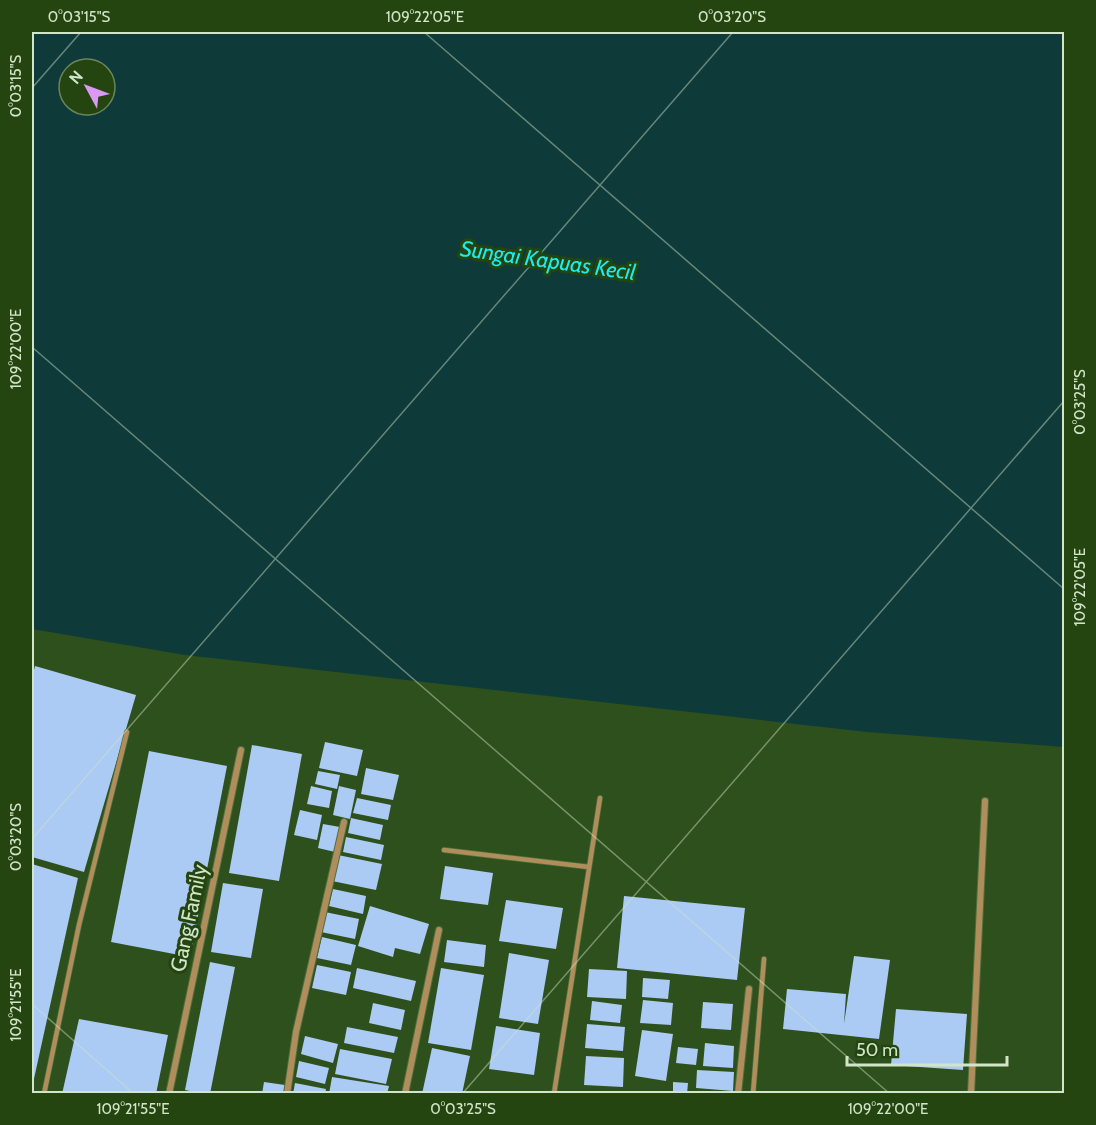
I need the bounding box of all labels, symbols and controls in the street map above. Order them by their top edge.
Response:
text: 0°03'15"S [48,8,111,26]
text: 109°22'05"E [386,8,464,26]
text: 0°03'20"S [698,8,766,26]
text: 0°03'15"S [7,54,25,117]
north arrow [57,57,117,117]
text: N [65,67,87,88]
water label: Sungai Kapuas Kecil [459,235,638,286]
text: 109°22'00"E [7,309,25,389]
text: 0°03'25"S [1071,369,1089,435]
text: 109°22'05"E [1071,548,1089,626]
text: 0°03'20"S [7,803,25,871]
street label: Gang Family [165,861,212,974]
text: 109°21'55"E [7,969,25,1041]
scale bar [847,1029,1008,1067]
text: 50 m [856,1039,898,1061]
text: 109°21'55"E [97,1100,169,1118]
text: 0°03'25"S [430,1100,496,1118]
text: 109°22'00"E [848,1100,928,1118]

